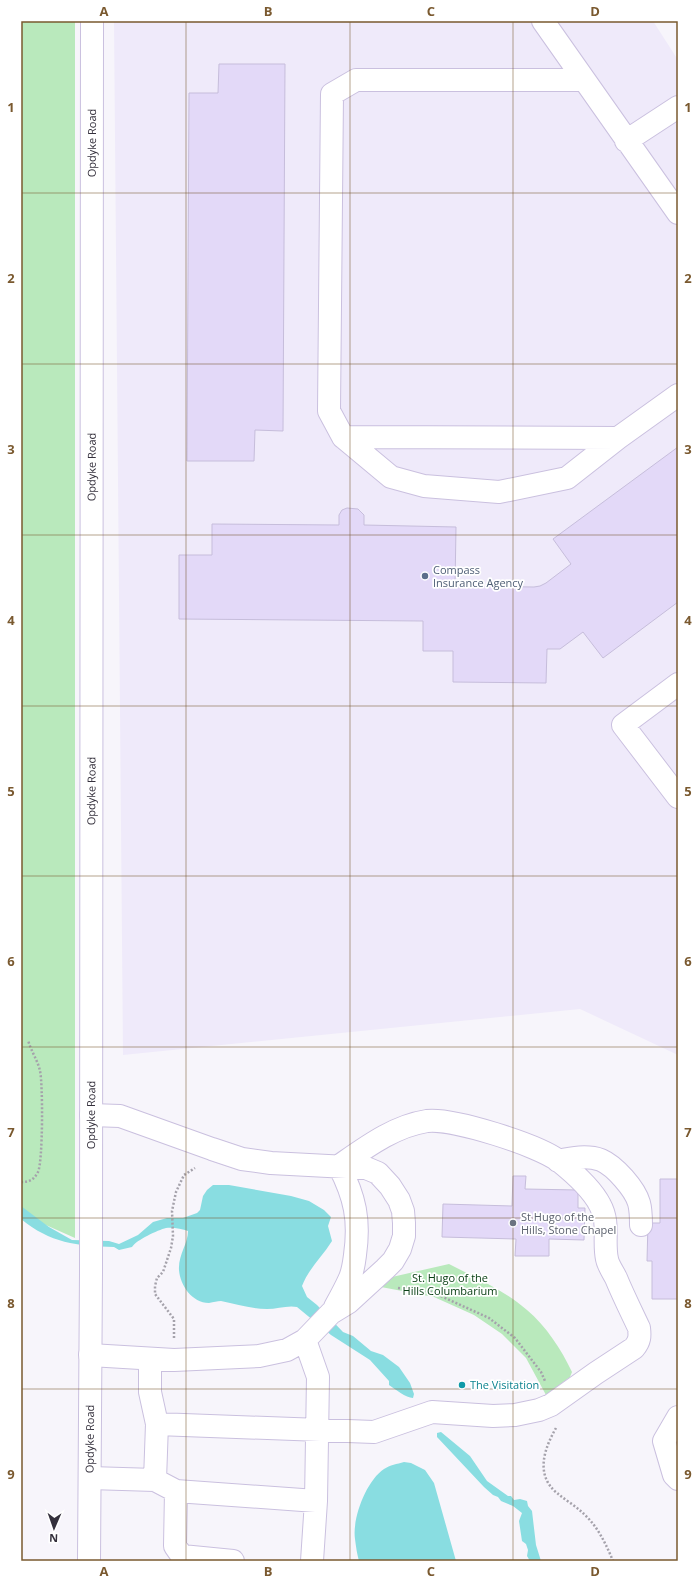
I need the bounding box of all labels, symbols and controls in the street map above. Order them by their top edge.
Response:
text: A [100,2,109,20]
text: B [264,2,273,20]
text: C [427,2,435,20]
text: D [590,2,600,20]
text: 1 [7,98,15,116]
text: 1 [684,98,692,116]
street label: Opdyke Road [84,109,99,177]
text: 2 [7,269,15,287]
text: 2 [684,269,692,287]
street label: Opdyke Road [84,433,99,501]
text: 3 [7,440,15,458]
text: 3 [684,440,692,458]
place label: Compass Insurance Agency [433,562,524,590]
marker: Compass Insurance Agency [420,571,430,581]
text: 4 [7,611,15,629]
text: 4 [684,611,692,629]
street label: Opdyke Road [83,757,98,825]
text: 5 [7,782,15,800]
text: 5 [684,782,692,800]
text: 6 [7,952,15,970]
text: 6 [684,952,692,970]
street label: Opdyke Road [83,1081,98,1149]
text: 7 [7,1123,15,1141]
text: 7 [684,1123,692,1141]
place label: St Hugo of the Hills, Stone Chapel [521,1209,616,1237]
marker: St Hugo of the Hills, Stone Chapel [508,1218,518,1228]
park label: St. Hugo of the Hills Columbarium [403,1270,497,1298]
text: 8 [7,1294,15,1312]
text: 8 [684,1294,692,1312]
place label: The Visitation [470,1377,539,1392]
marker: The Visitation [457,1380,467,1390]
street label: Opdyke Road [82,1405,97,1473]
text: 9 [7,1465,15,1483]
text: 9 [684,1465,692,1483]
north arrow [34,1508,74,1548]
text: N [49,1531,58,1546]
text: A [100,1562,109,1580]
text: B [264,1562,273,1580]
text: C [427,1562,435,1580]
text: D [590,1562,600,1580]

